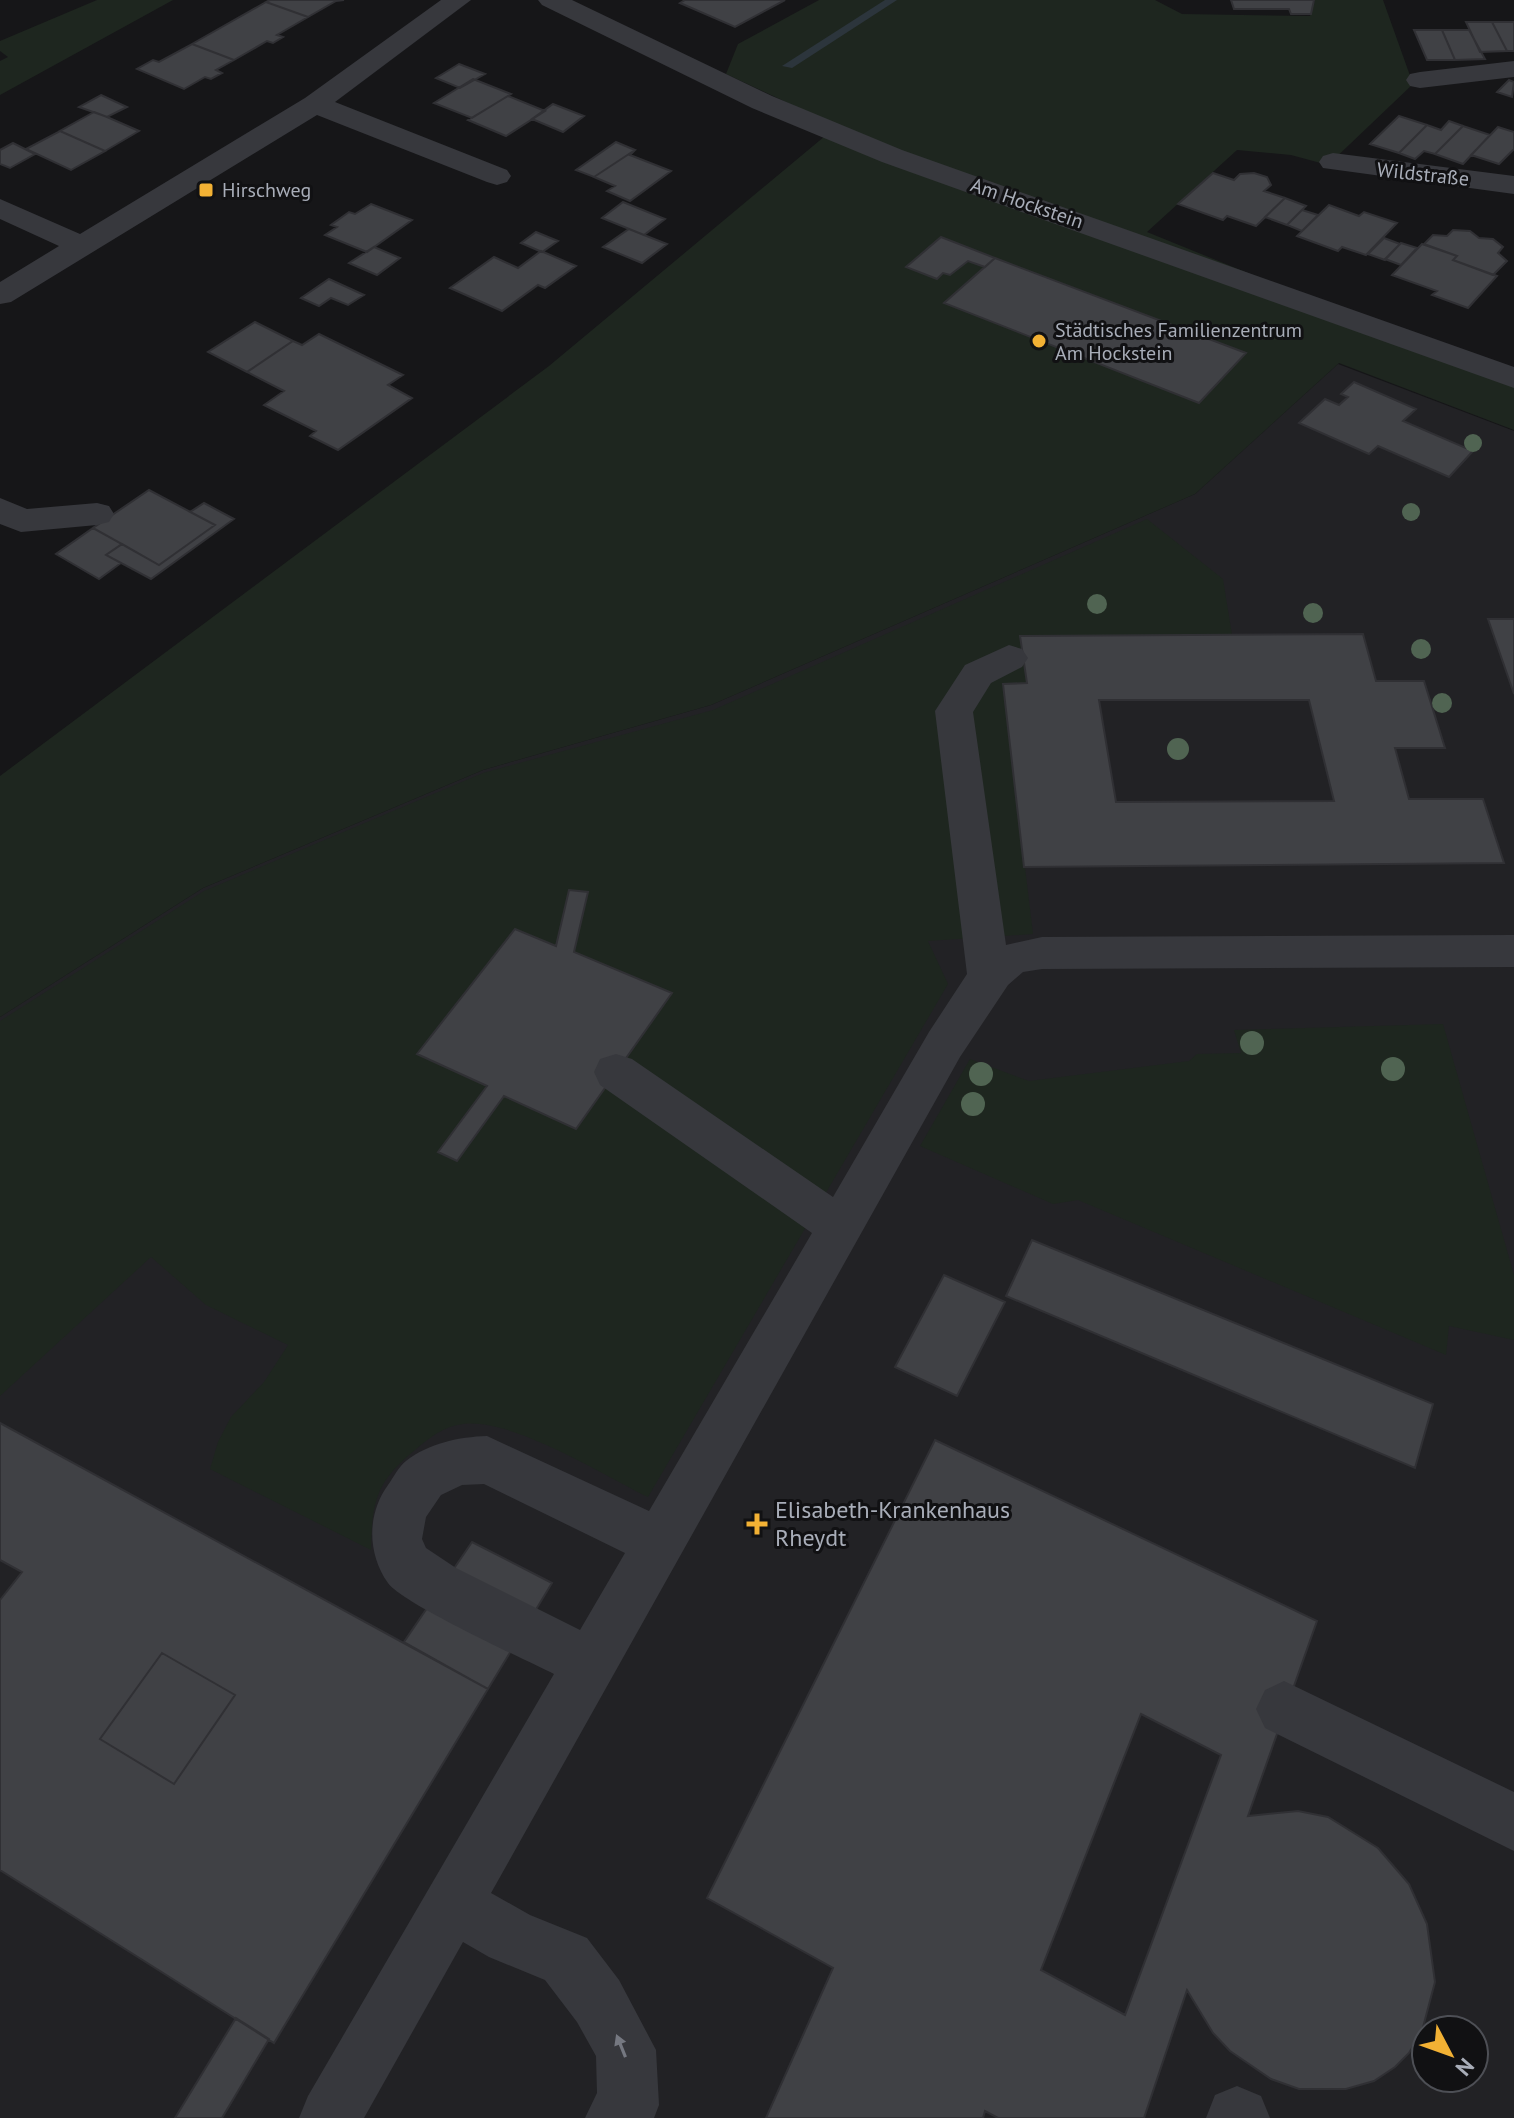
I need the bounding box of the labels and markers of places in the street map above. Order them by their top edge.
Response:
place label: Hirschweg [222,177,311,203]
marker: Hirschweg [197,181,215,199]
place label: Städtisches Familienzentrum Am Hockstein [1055,317,1302,366]
marker: Städtisches Familienzentrum Am Hockstein [1030,332,1048,350]
place label: Elisabeth-Krankenhaus Rheydt [775,1494,1010,1553]
marker: Elisabeth-Krankenhaus Rheydt [746,1513,768,1535]

